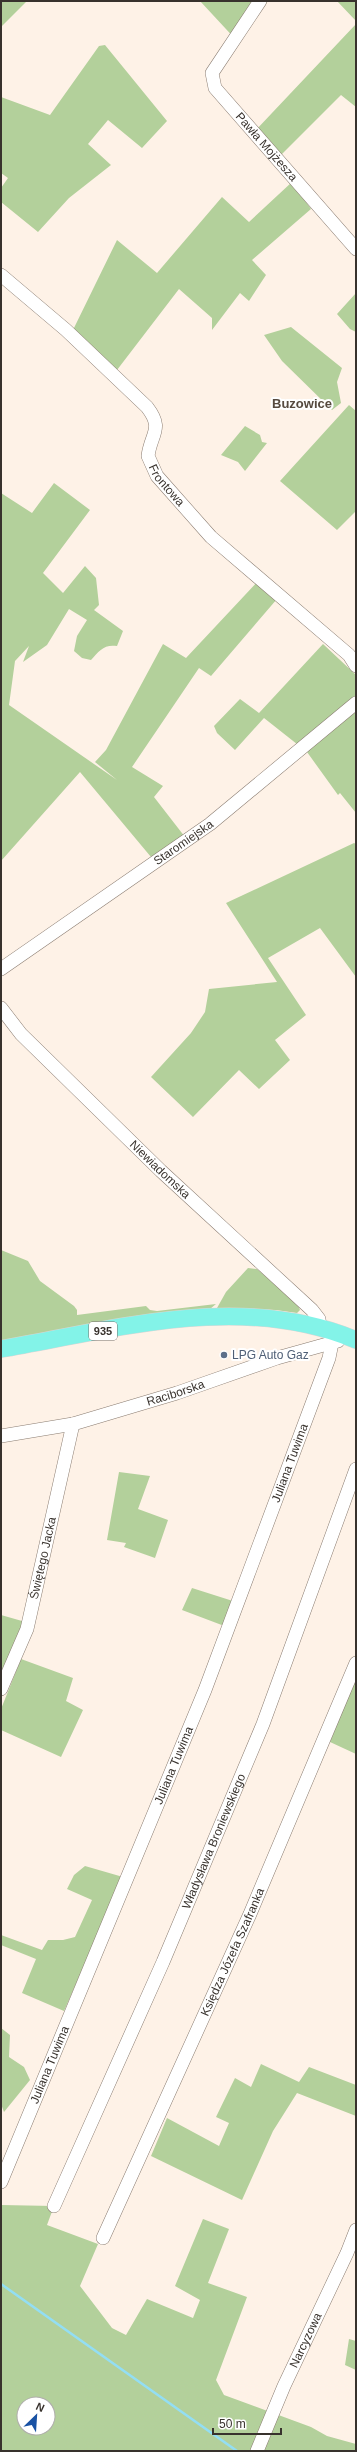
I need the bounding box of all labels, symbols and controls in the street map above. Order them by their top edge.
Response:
street label: Pawła Mojżesza [233,110,301,184]
district label: Buzowice [272,396,332,411]
street label: Frontowa [146,462,188,509]
street label: Staromiejska [151,817,216,868]
street label: Niewiadomska [127,1137,193,1202]
road number: 935 [89,1322,117,1340]
place label: LPG Auto Gaz [232,1348,309,1362]
marker: LPG Auto Gaz [219,1350,229,1360]
street label: Raciborska [145,1377,207,1409]
street label: Juliana Tuwima [269,1421,311,1504]
street label: Świętego Jacka [26,1515,59,1601]
street label: Juliana Tuwima [151,1724,196,1806]
street label: Władysława Broniewskiego [179,1771,248,1911]
street label: Księdza Józefa Szafranka [198,1885,267,2018]
street label: Juliana Tuwima [27,2023,72,2106]
street label: Narcyzowa [287,2310,325,2370]
north arrow [16,2396,56,2436]
text: N [34,2400,46,2414]
scale bar [213,2410,281,2436]
text: 50 m [219,2417,246,2431]

